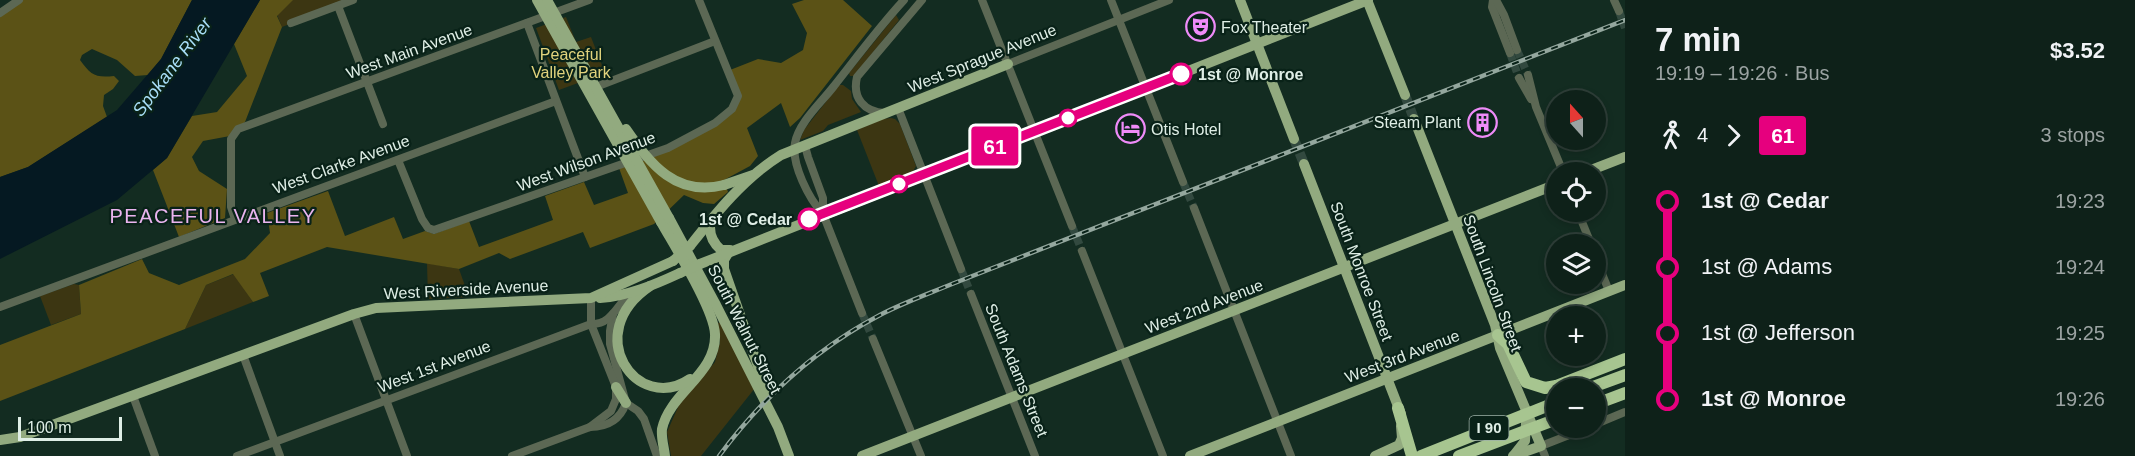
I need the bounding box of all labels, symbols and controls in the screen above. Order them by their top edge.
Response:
theatre icon: Fox Theater [1184,11,1216,43]
water label: Spokane River [128,13,216,120]
place label: Fox Theater [1221,19,1308,36]
street label: West Main Avenue [344,21,475,82]
street label: West Sprague Avenue [905,21,1059,96]
text: 7 min [1655,21,1741,58]
text: $3.52 [2050,38,2105,63]
park label: Peaceful Valley Park [531,46,612,81]
text: 19:19 – 19:26 · Bus [1655,62,1830,84]
marker: 1st @ Monroe [1170,63,1192,85]
place label: 1st @ Monroe [1198,66,1303,83]
north arrow [1546,90,1606,150]
map controls [1546,90,1606,438]
building icon: Steam Plant [1466,106,1498,138]
unlabelled marker [1059,109,1077,127]
hotel icon: Otis Hotel [1114,113,1146,145]
place label: Steam Plant [1374,114,1462,131]
icon: walk [1655,119,1688,152]
icon: forward [1717,119,1750,152]
place label: Otis Hotel [1151,121,1221,138]
text: 4 [1697,124,1708,146]
text: 61 [1771,124,1794,147]
text: 3 stops [2041,124,2105,146]
line badge: 61 [968,126,1022,166]
street label: West Wilson Avenue [515,128,658,194]
street label: West Clarke Avenue [270,132,412,197]
text: 61 [983,135,1007,158]
button: locate [1546,162,1606,222]
unlabelled marker [890,175,908,193]
text: 1st @ Cedar [1701,188,1829,213]
text: 19:23 [2055,190,2105,212]
street label: South Monroe Street [1327,199,1396,344]
district label: PEACEFUL VALLEY [109,205,317,227]
marker: 1st @ Cedar [798,208,820,230]
place label: 1st @ Cedar [699,211,792,228]
street label: South Lincoln Street [1460,213,1525,354]
button: layers [1546,234,1606,294]
text: 1st @ Adams [1701,254,1832,279]
text: 19:24 [2055,256,2105,278]
street label: South Walnut Street [705,262,785,397]
street label: West 2nd Avenue [1143,276,1266,337]
street label: West Riverside Avenue [383,277,549,302]
street label: South Adams Street [982,301,1051,440]
button: + [1546,306,1606,366]
text: 1st @ Jefferson [1701,320,1855,345]
text: 19:25 [2055,322,2105,344]
street label: West 3rd Avenue [1343,327,1462,386]
street label: West 1st Avenue [375,337,493,396]
button: − [1546,378,1606,438]
text: 1st @ Monroe [1701,386,1846,411]
text: 19:26 [2055,388,2105,410]
scale bar [18,414,122,442]
road number: I 90 [1470,416,1508,440]
text: 100 m [27,419,71,436]

